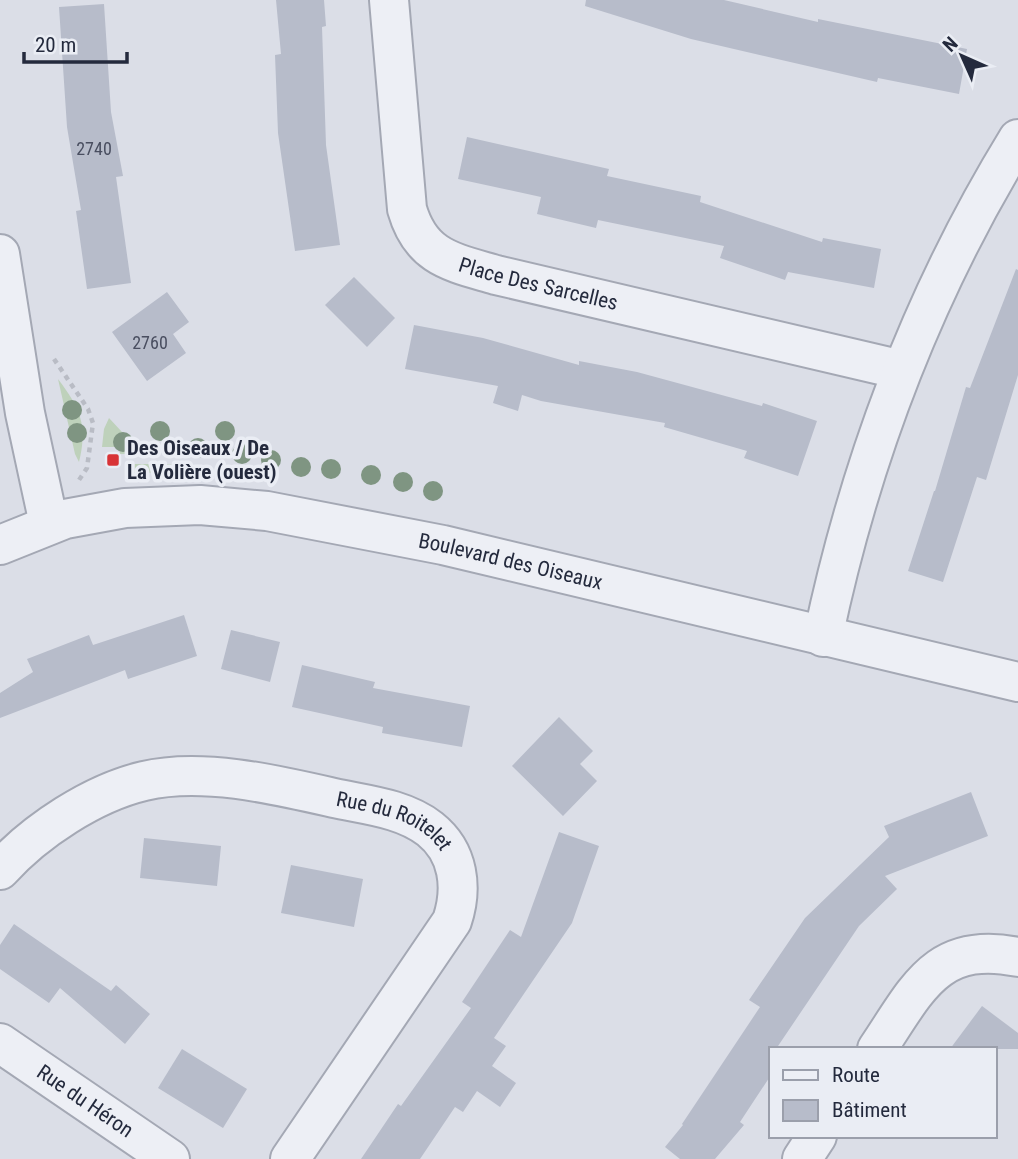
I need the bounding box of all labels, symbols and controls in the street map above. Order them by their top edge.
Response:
scale bar [24,21,128,65]
north arrow [927,21,997,91]
text: N [938,32,963,57]
text: 20 m [35,33,76,57]
house number: 2740 [76,138,112,159]
street label: Place Des Sarcelles [456,253,620,315]
house number: 2760 [132,332,168,353]
place label: Des Oiseaux / De La Volière (ouest) [127,436,277,484]
marker: Des Oiseaux / De La Volière (ouest) [105,452,121,468]
street label: Boulevard des Oiseaux [417,529,605,595]
street label: Rue du Roitelet [334,787,457,855]
legend [769,1047,997,1138]
street label: Rue du Héron [32,1060,138,1142]
text: Route [832,1063,880,1087]
text: Bâtiment [832,1098,907,1122]

